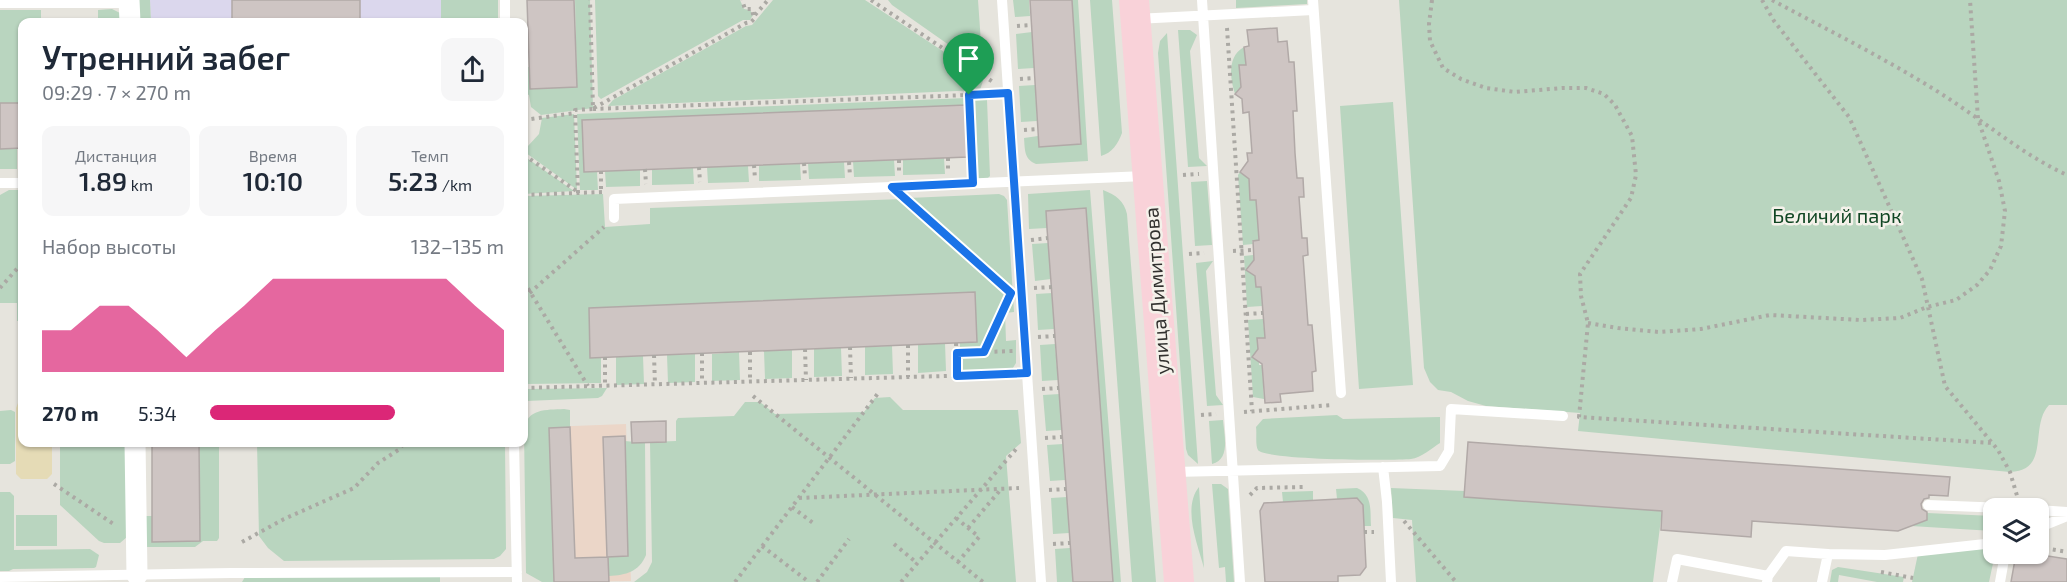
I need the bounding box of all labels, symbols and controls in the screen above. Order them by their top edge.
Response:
pin [943,33,994,95]
text: Утренний забег [42,37,290,77]
button: share [441,38,504,101]
icon: arrive [952,42,985,75]
text: 09:29 · 7 × 270 m [42,80,191,104]
text: Дистанция [75,146,157,165]
text: Время [249,146,297,165]
text: Темп [411,146,449,165]
text: 1.89 [79,165,127,196]
text: 10:10 [243,165,303,196]
text: 5:23 [388,165,438,196]
text: km [127,175,153,194]
text: /km [438,175,472,194]
park label: Беличий парк [1772,203,1902,227]
street label: улица Димитрова [1138,206,1175,375]
text: Набор высоты [42,234,176,258]
text: 132–135 m [411,234,504,258]
text: 270 m [42,401,99,425]
text: 5:34 [138,401,177,425]
map controls [1983,498,2049,564]
button: layers [1983,498,2049,564]

